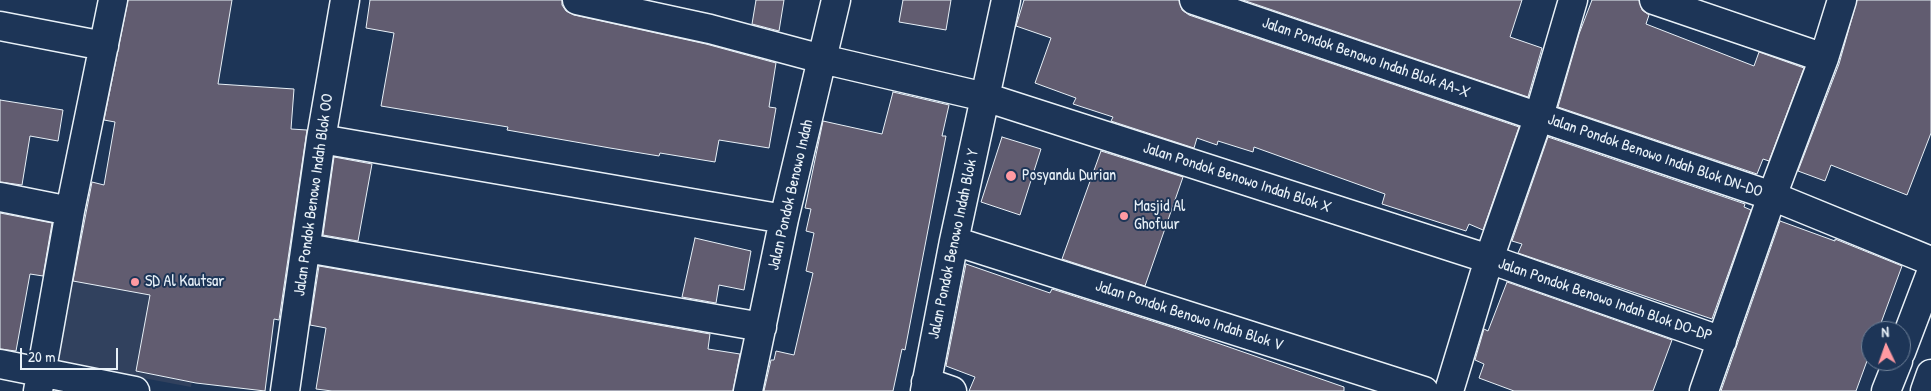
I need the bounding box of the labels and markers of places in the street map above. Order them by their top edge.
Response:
place label: Posyandu Durian [1022,166,1116,186]
marker: Posyandu Durian [1004,169,1018,183]
place label: Masjid Al Ghofuur [1134,197,1185,235]
marker: Masjid Al Ghofuur [1118,210,1130,222]
place label: SD Al Kautsar [145,272,225,292]
marker: SD Al Kautsar [129,276,141,288]

